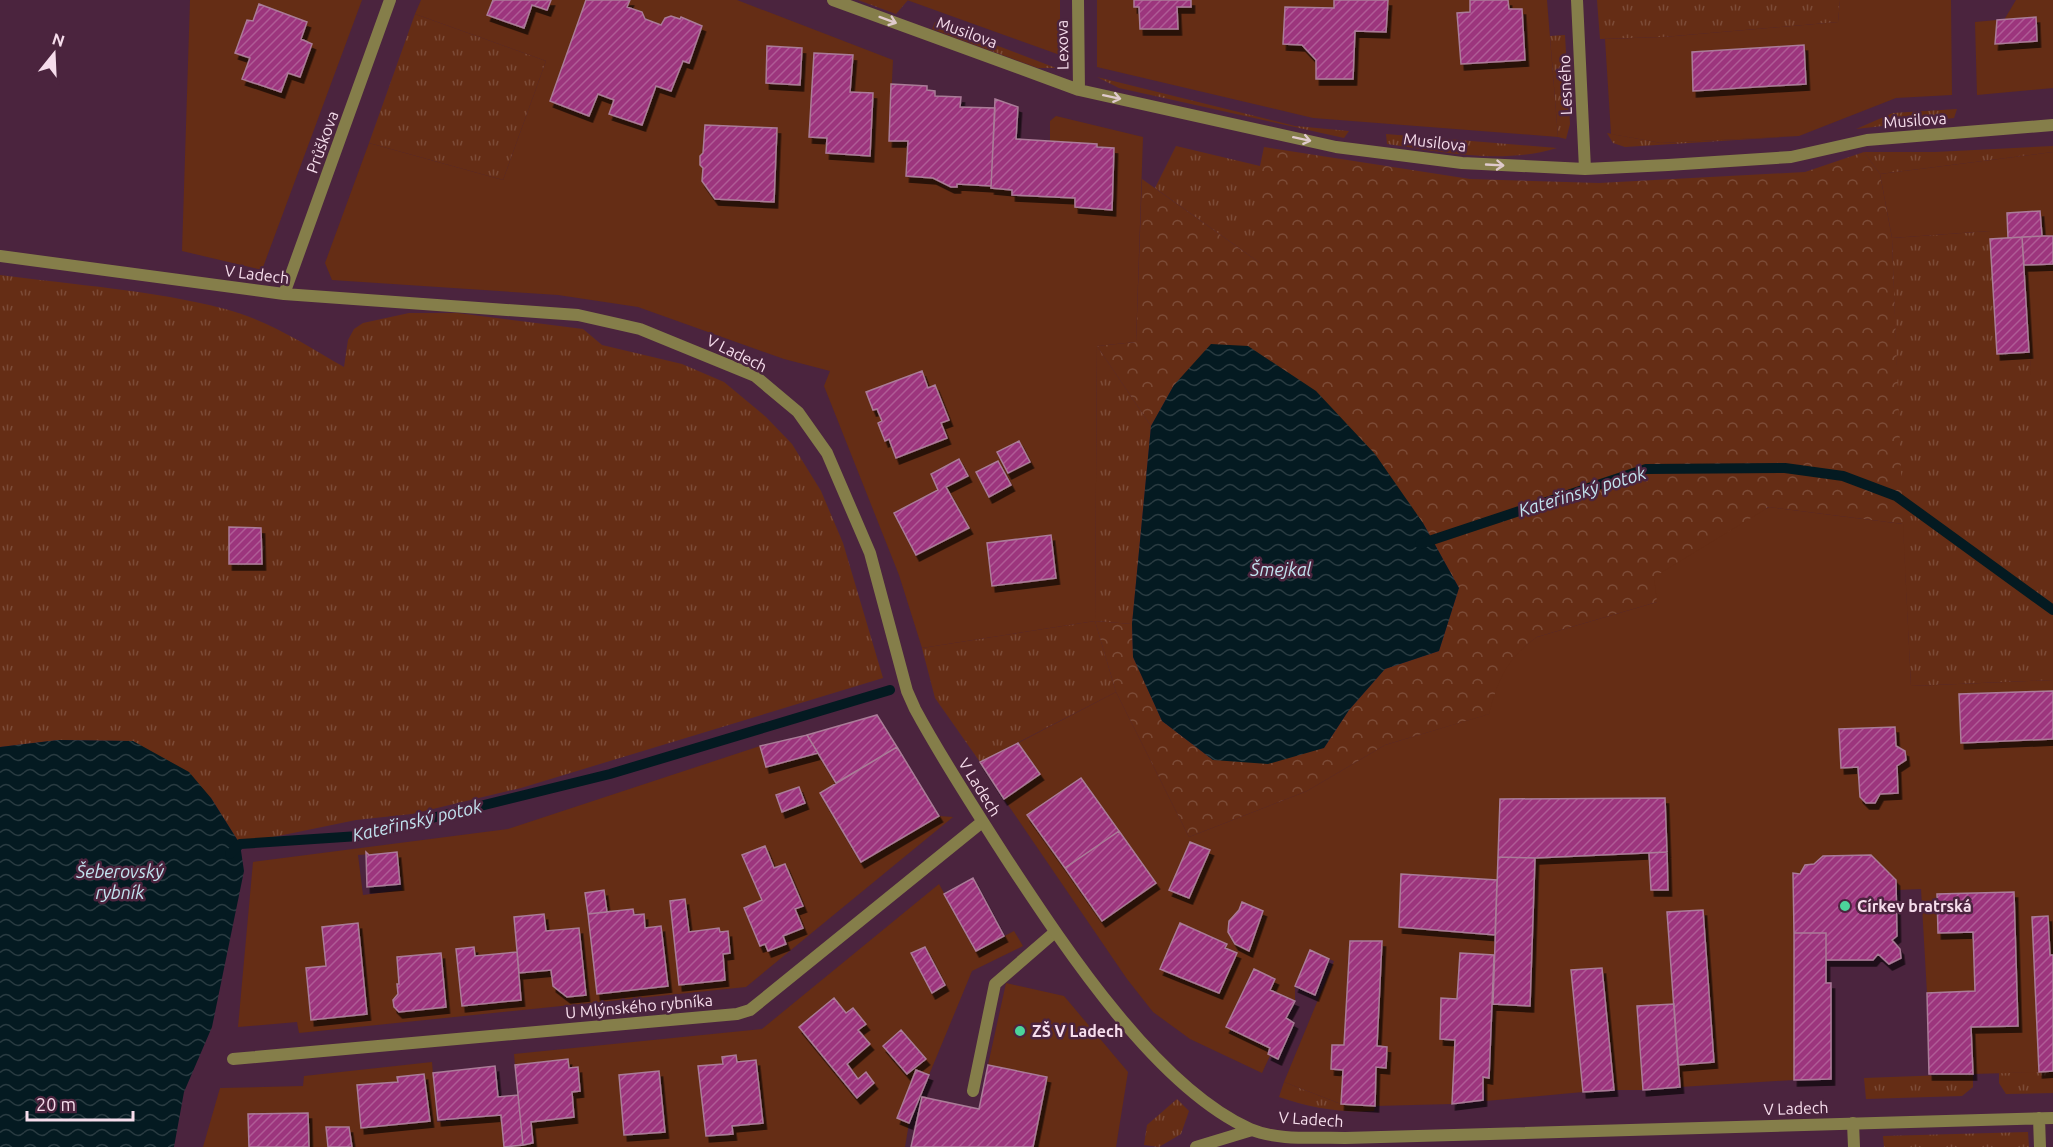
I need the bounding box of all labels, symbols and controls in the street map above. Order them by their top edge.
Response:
street label: Musilova [934,13,1000,51]
one-way arrow [878,16,897,27]
street label: Lexova [1053,20,1071,70]
north arrow [24,24,84,84]
text: N [50,29,67,50]
street label: Lesného [1555,55,1575,115]
one-way arrow [1102,92,1121,104]
street label: Průškova [302,108,342,176]
street label: Musilova [1883,109,1947,131]
street label: Musilova [1402,129,1468,155]
one-way arrow [1292,134,1311,146]
one-way arrow [1485,159,1505,170]
street label: V Ladech [224,261,290,287]
street label: V Ladech [704,331,770,375]
water label: Kateřinský potok [1516,462,1649,520]
water label: Šmejkal [1249,558,1312,579]
street label: V Ladech [955,755,1005,819]
water label: Kateřinský potok [350,795,485,845]
water label: Šeberovský rybník [75,860,164,902]
place label: Církev bratrská [1857,897,1972,915]
marker: Církev bratrská [1838,899,1852,913]
street label: U Mlýnského rybníka [564,991,714,1021]
place label: ZŠ V Ladech [1032,1021,1123,1040]
marker: ZŠ V Ladech [1013,1024,1027,1038]
scale bar [27,1084,134,1122]
text: 20 m [36,1094,76,1114]
street label: V Ladech [1763,1098,1829,1118]
street label: V Ladech [1278,1108,1344,1130]

